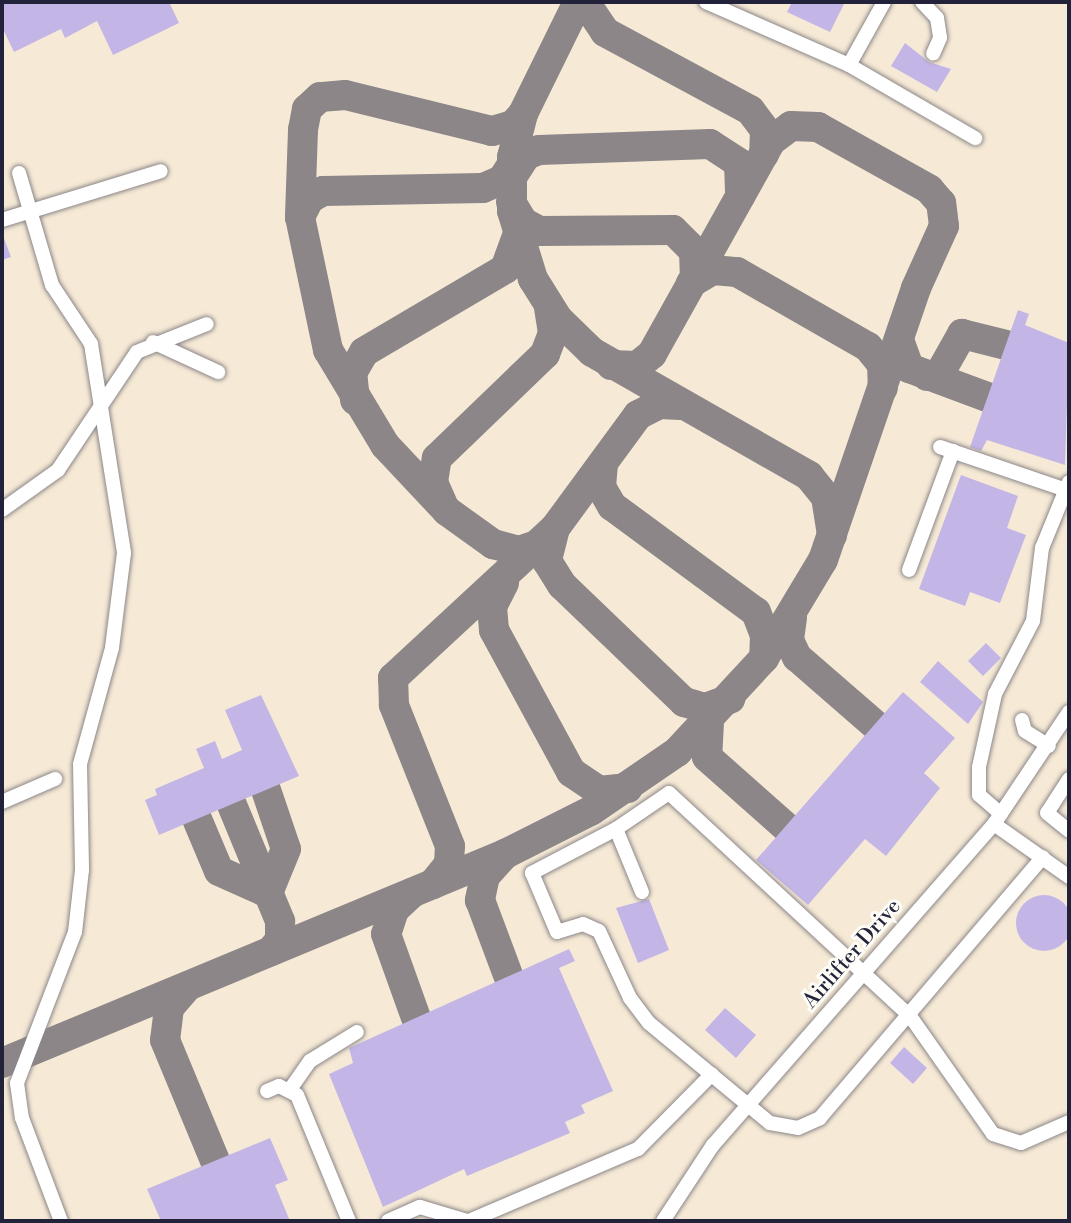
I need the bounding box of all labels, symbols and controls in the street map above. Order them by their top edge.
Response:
street label: Airlifter Drive [798,894,906,1014]

